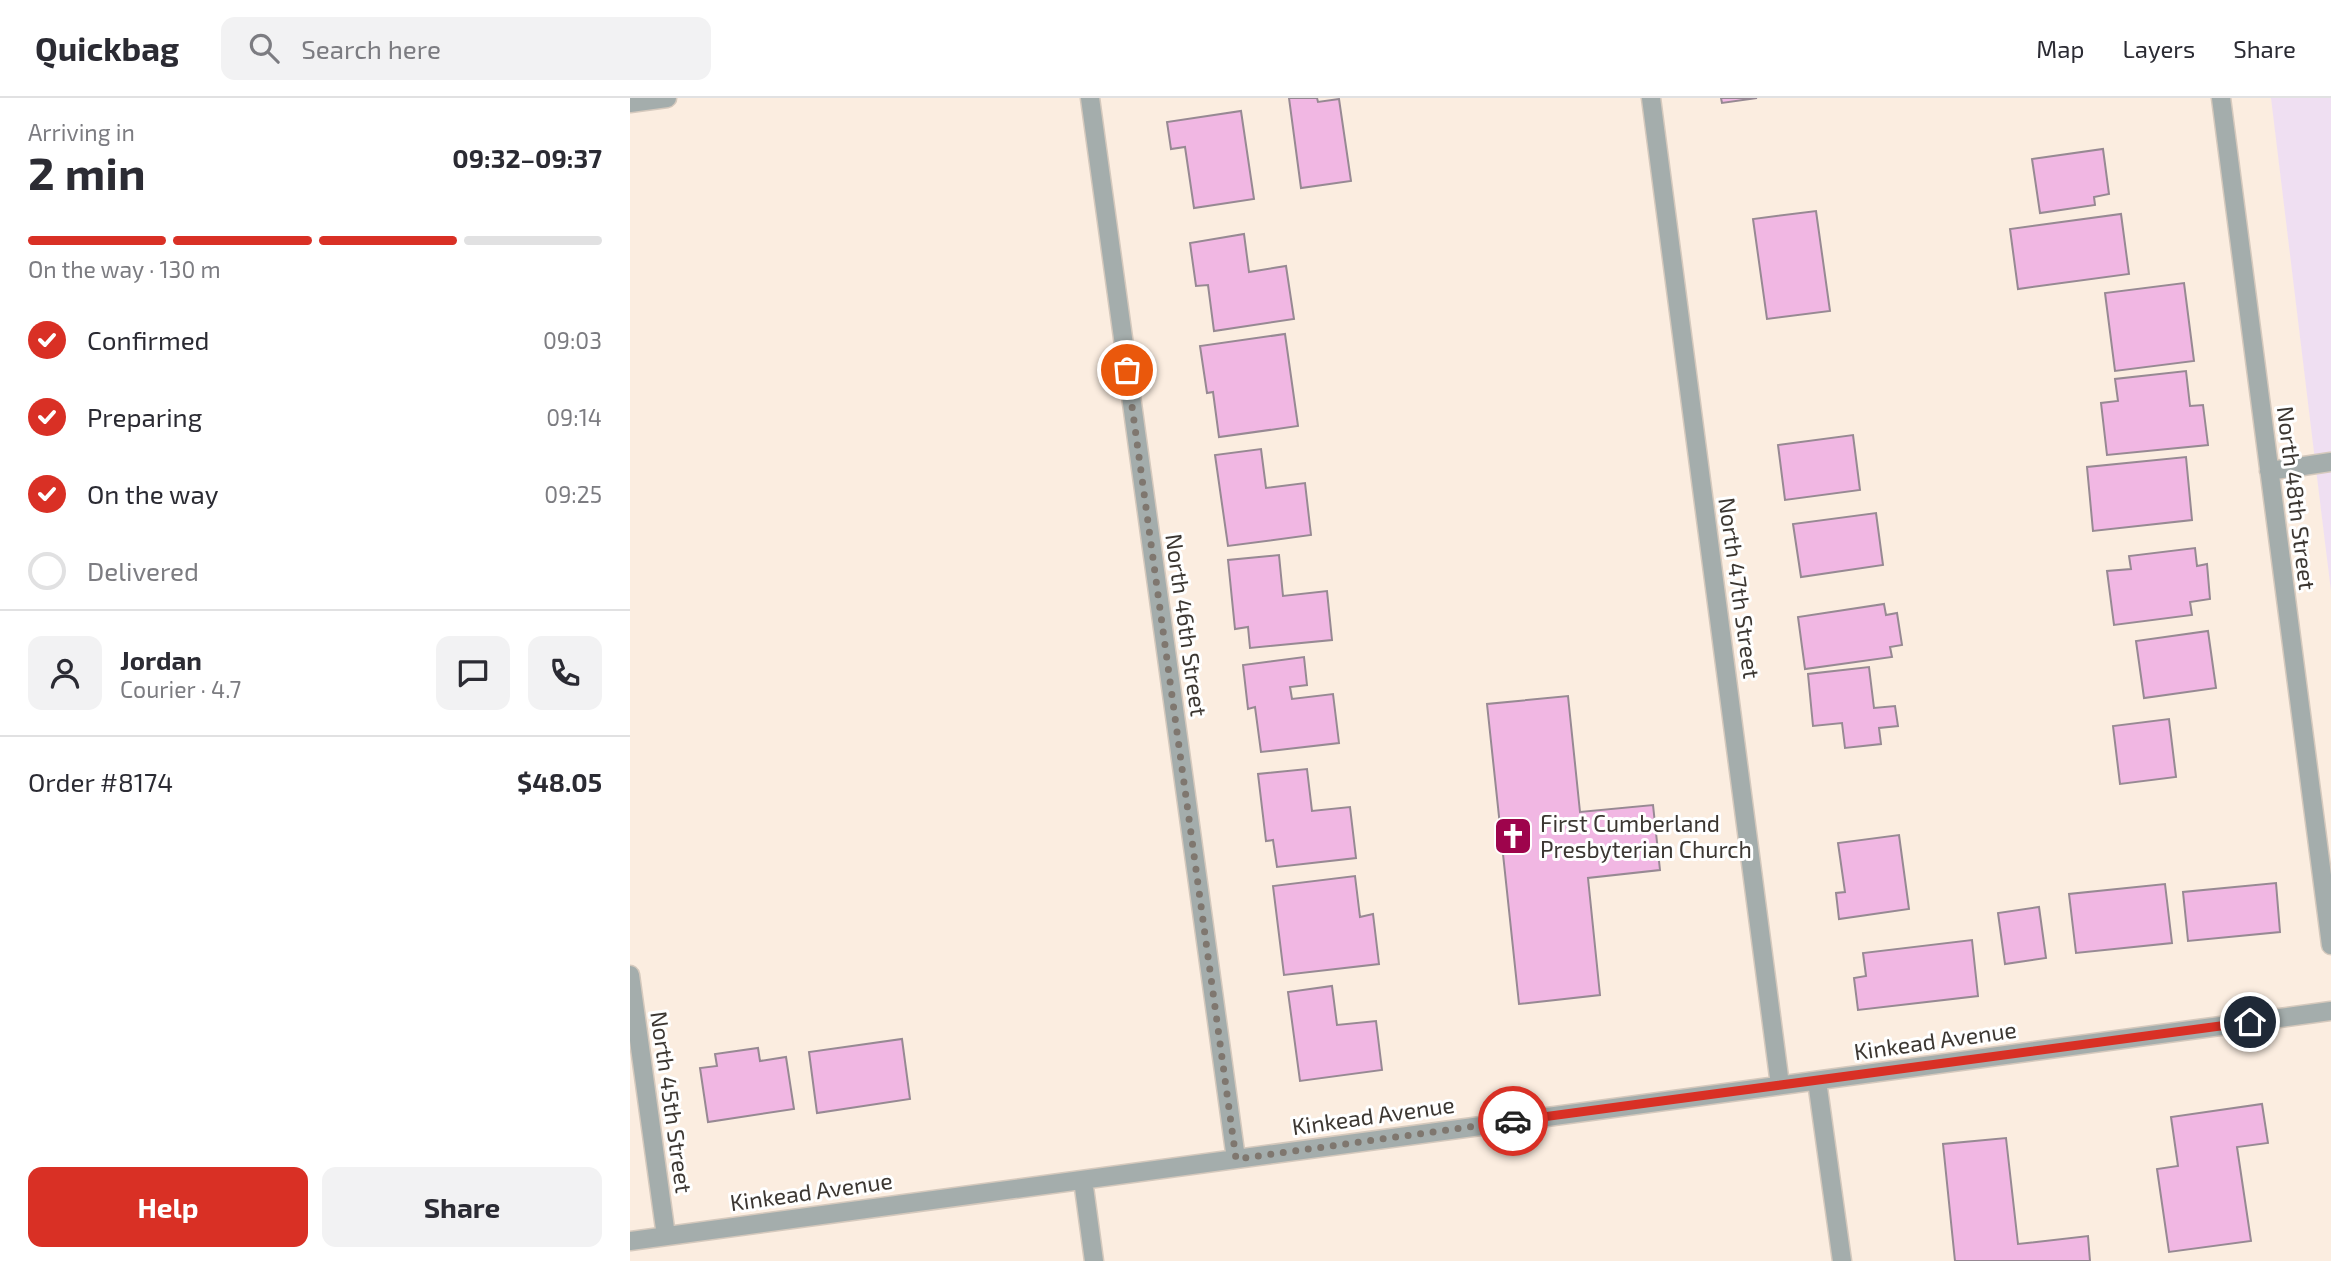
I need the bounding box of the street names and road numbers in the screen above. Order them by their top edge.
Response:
street label: North 48th Street [2272,404,2322,592]
street label: North 47th Street [1713,496,1767,681]
street label: North 46th Street [1160,532,1214,718]
street label: North 45th Street [645,1009,699,1195]
street label: Kinkead Avenue [1852,1015,2018,1065]
street label: Kinkead Avenue [1290,1090,1456,1140]
street label: Kinkead Avenue [728,1166,894,1216]

